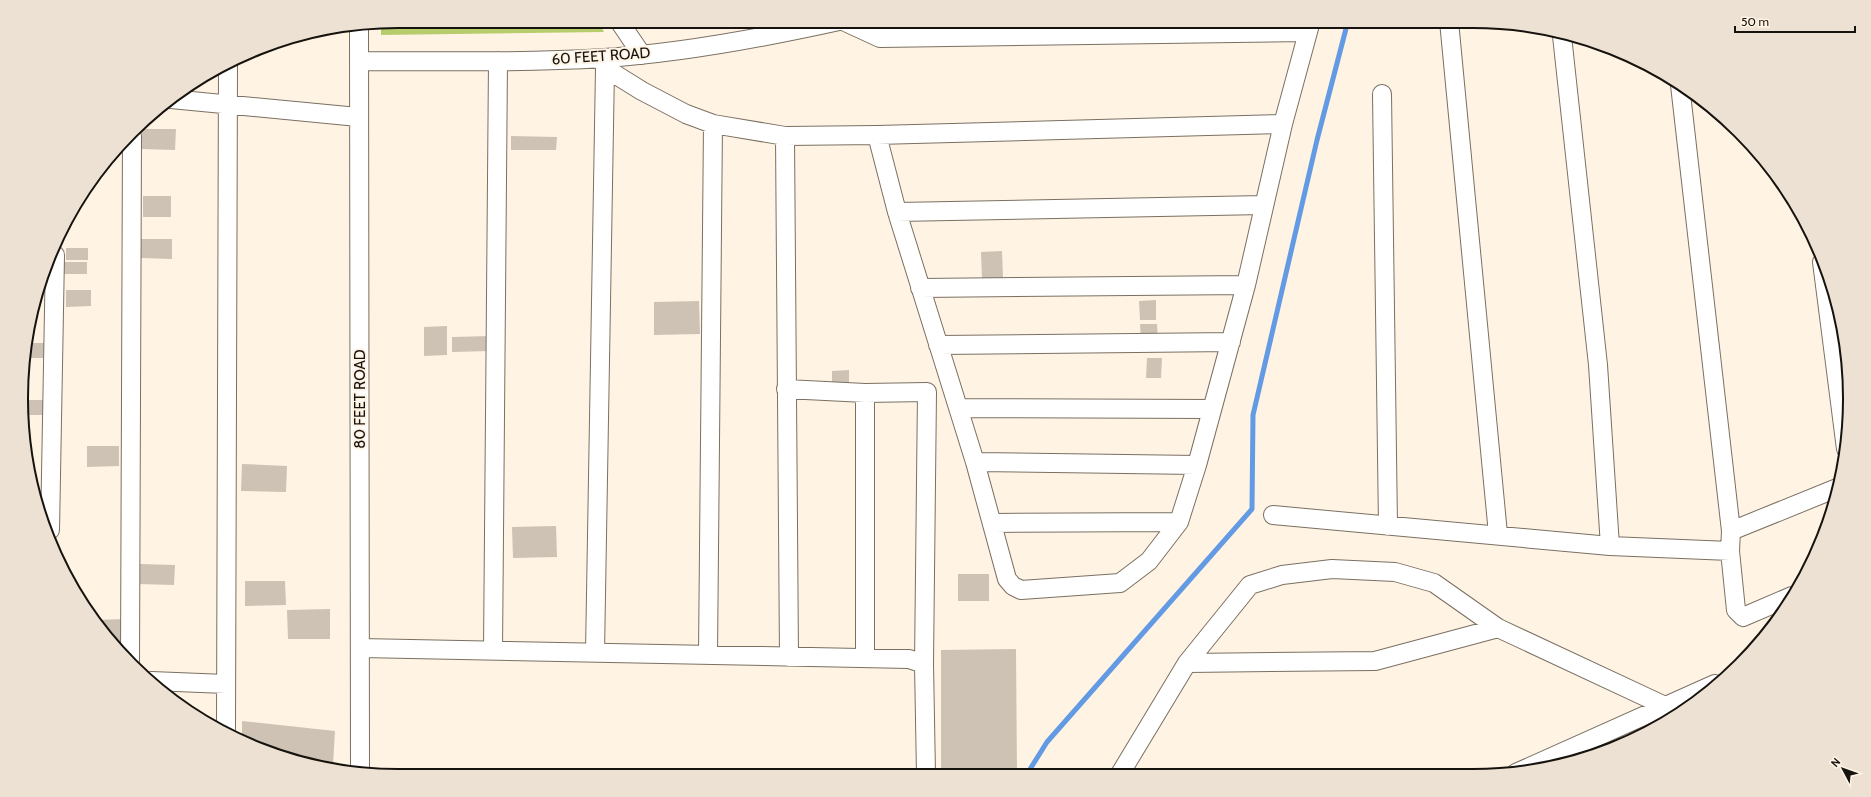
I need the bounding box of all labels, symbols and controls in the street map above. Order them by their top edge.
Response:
scale bar [1735,8,1855,34]
text: 50 m [1741,14,1769,29]
street label: 60 FEET ROAD [551,44,651,68]
street label: 80 FEET ROAD [351,349,369,449]
north arrow [1823,749,1863,789]
text: N [1828,755,1843,770]

